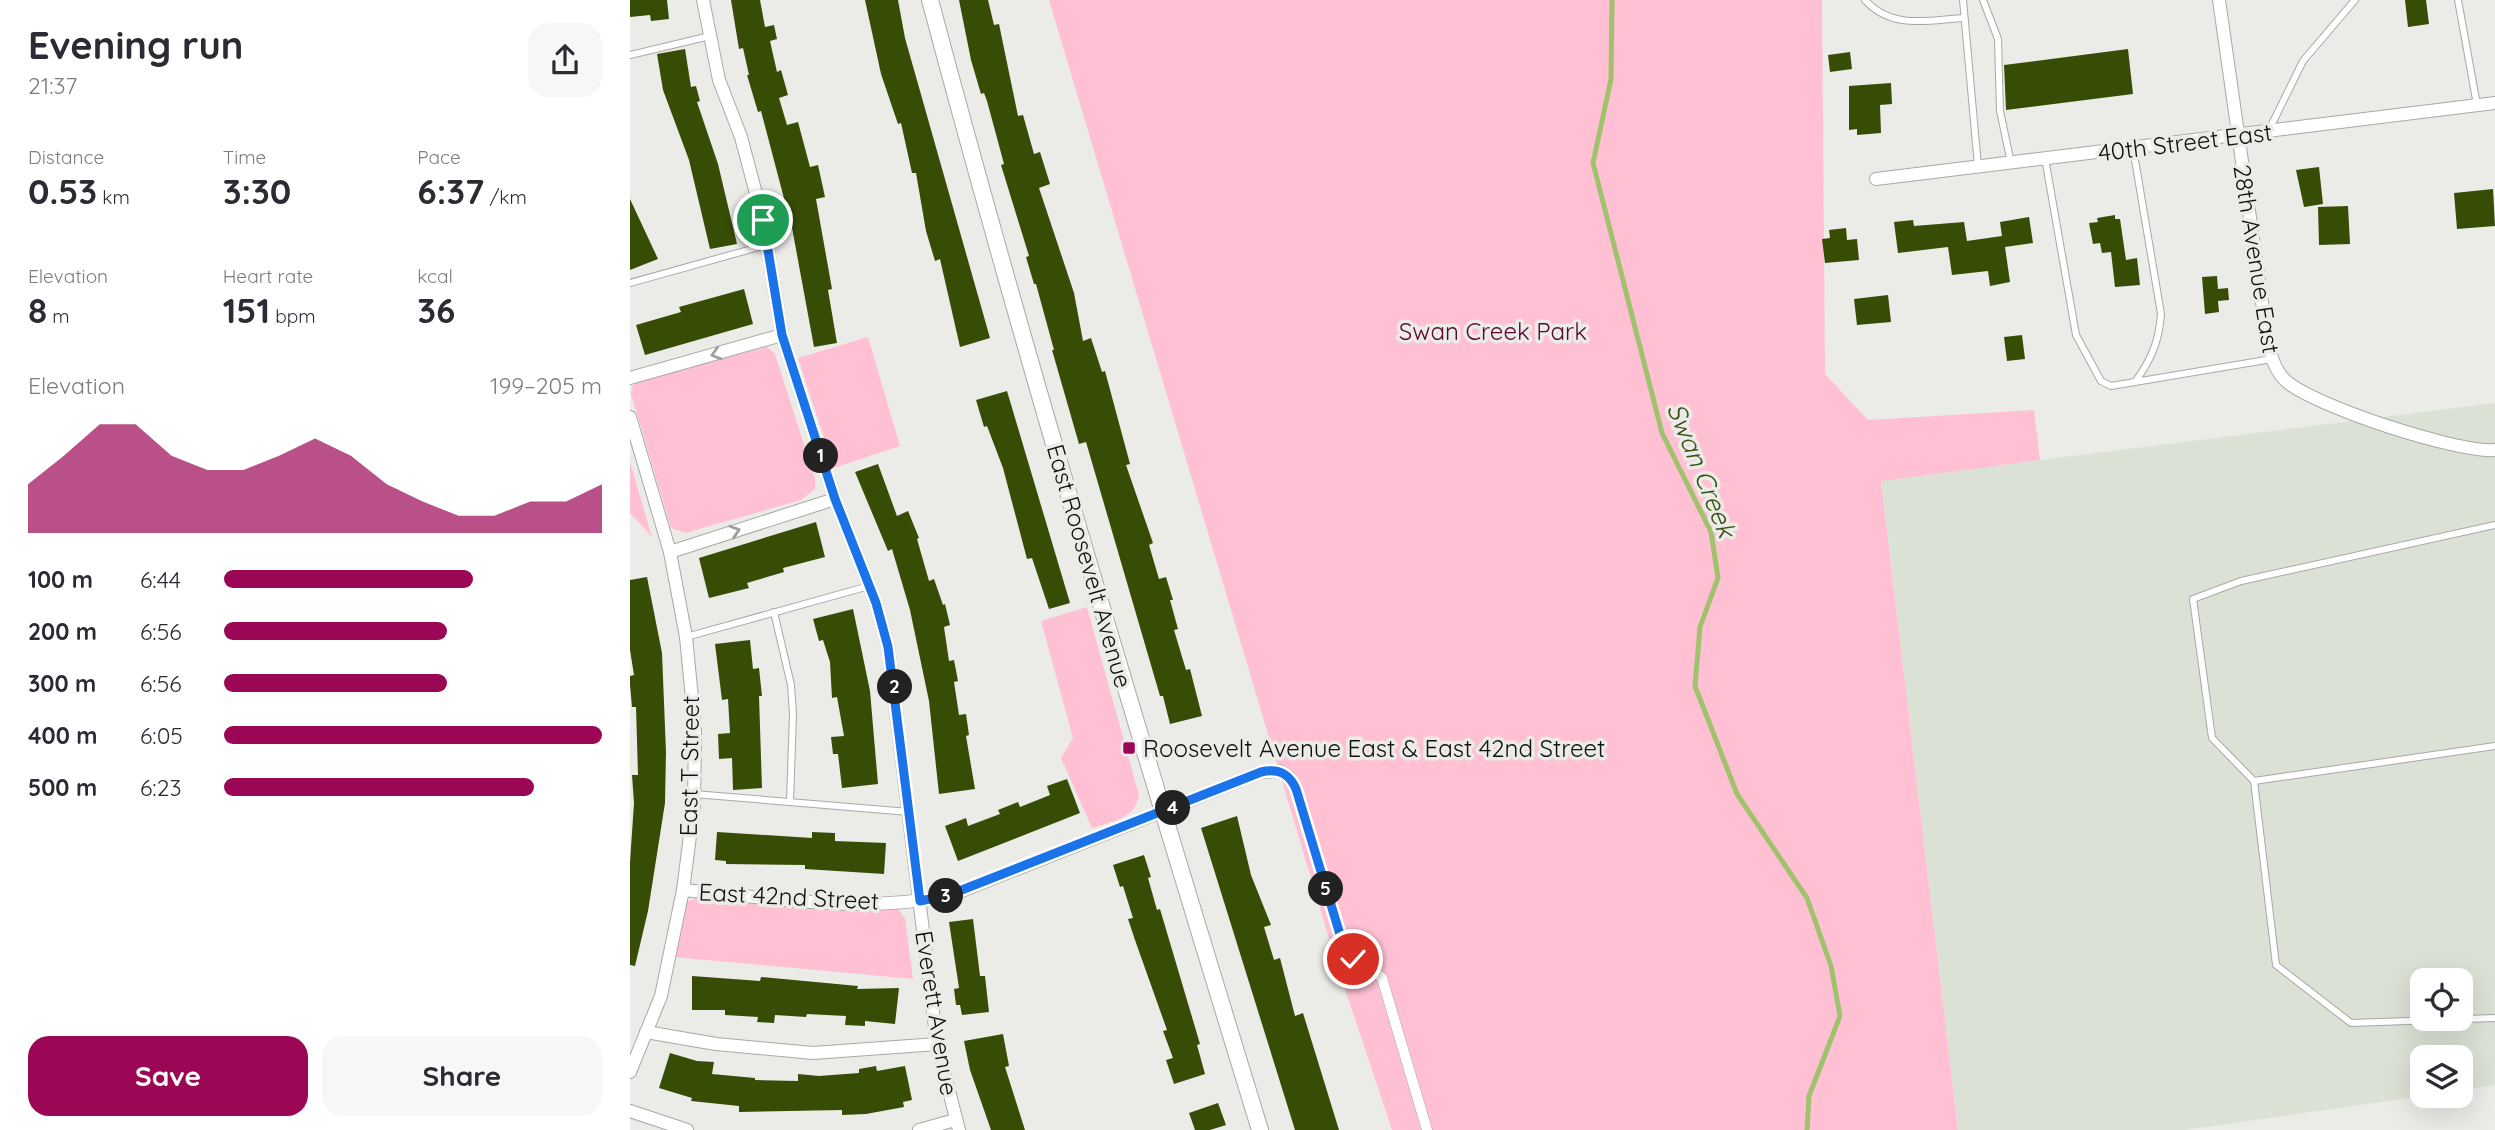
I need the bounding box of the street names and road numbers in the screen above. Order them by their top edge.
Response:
street label: 40th Street East [2096,116,2274,168]
street label: 28th Avenue East [2227,162,2287,356]
street label: East Roosevelt Avenue [1041,441,1139,691]
street label: East T Street [673,695,705,837]
street label: East 42nd Street [698,876,880,916]
street label: Everett Avenue [909,928,965,1098]

